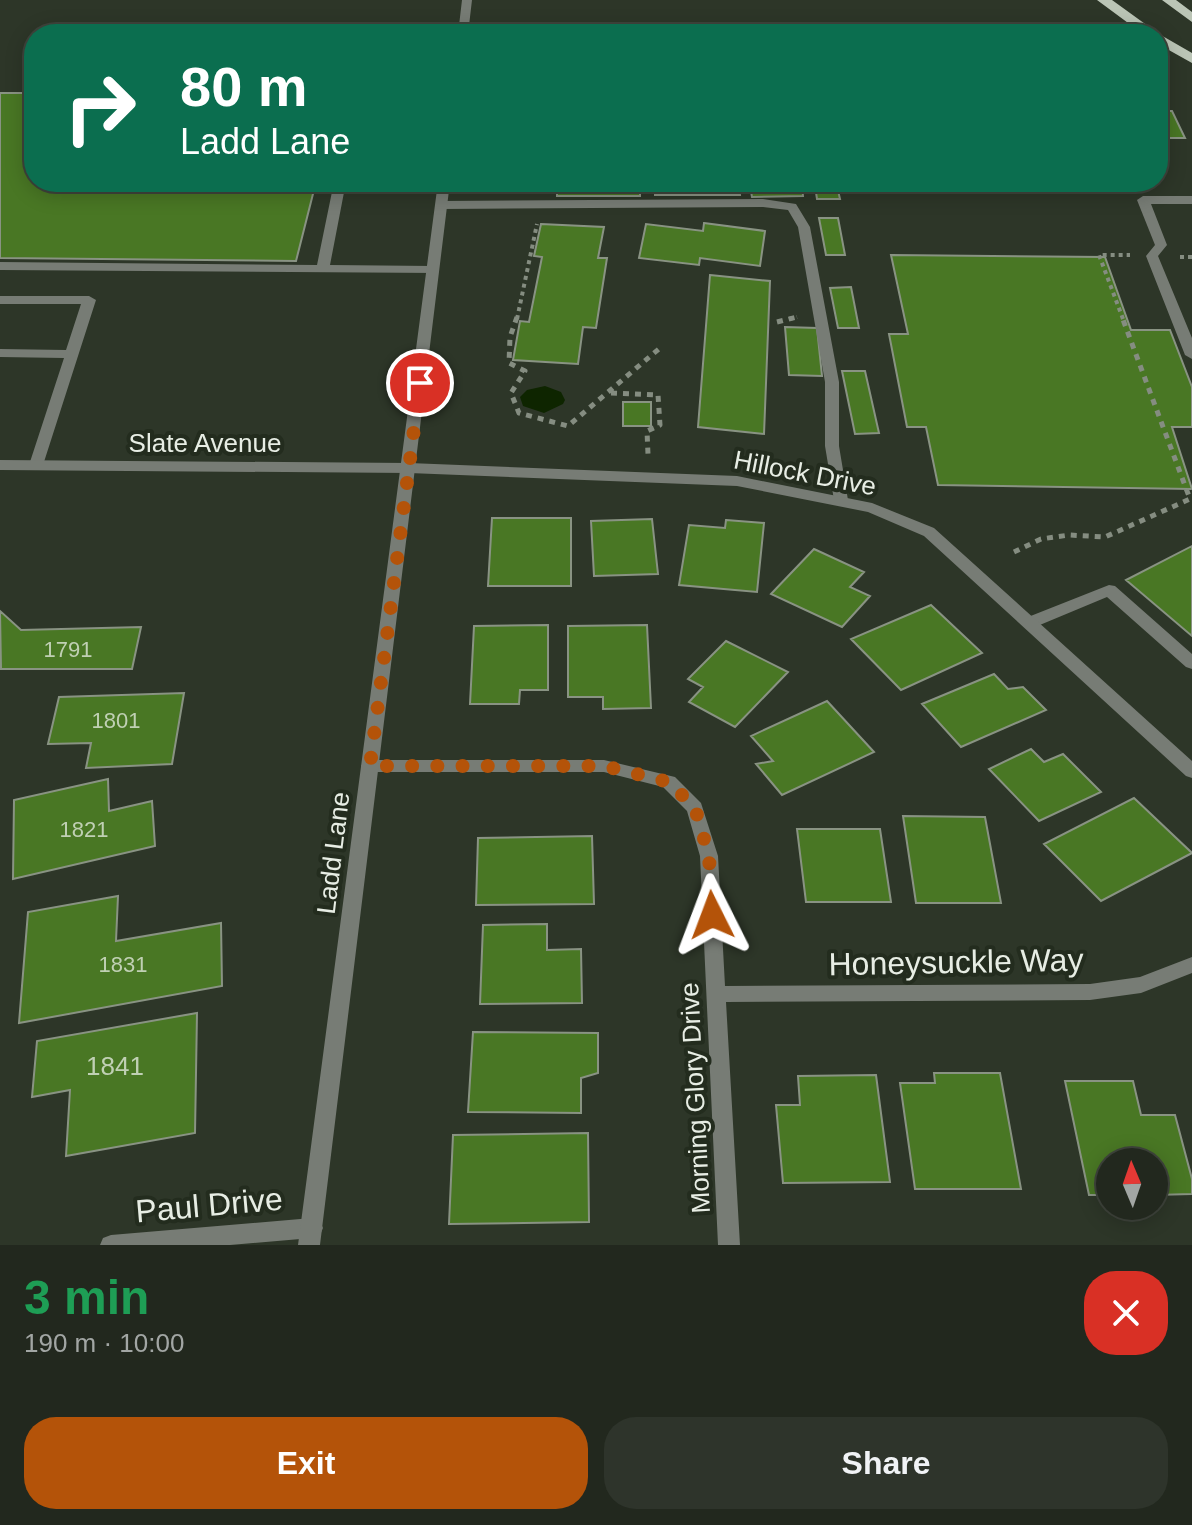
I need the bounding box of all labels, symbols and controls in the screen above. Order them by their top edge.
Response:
text: 80 m [180,55,308,118]
icon: right [48,56,152,160]
text: Ladd Lane [180,121,350,162]
pin [386,349,454,417]
icon: arrive [398,361,442,405]
street label: Slate Avenue [129,428,281,458]
street label: Hillock Drive [731,444,879,502]
house number: 1791 [44,637,92,662]
house number: 1801 [92,708,140,733]
street label: Ladd Lane [311,790,355,916]
house number: 1821 [60,817,108,842]
position arrow [670,873,754,957]
street label: Honeysuckle Way [828,942,1084,982]
house number: 1831 [99,952,147,977]
street label: Morning Glory Drive [674,982,716,1214]
house number: 1841 [86,1051,144,1081]
north arrow [1096,1148,1168,1220]
map controls [1096,1148,1168,1220]
street label: Paul Drive [134,1181,284,1229]
text: 3 min [24,1271,149,1324]
button: close [1084,1271,1168,1355]
text: 190 m · 10:00 [24,1328,184,1358]
button: Exit [24,1417,588,1509]
button: Share [604,1417,1168,1509]

